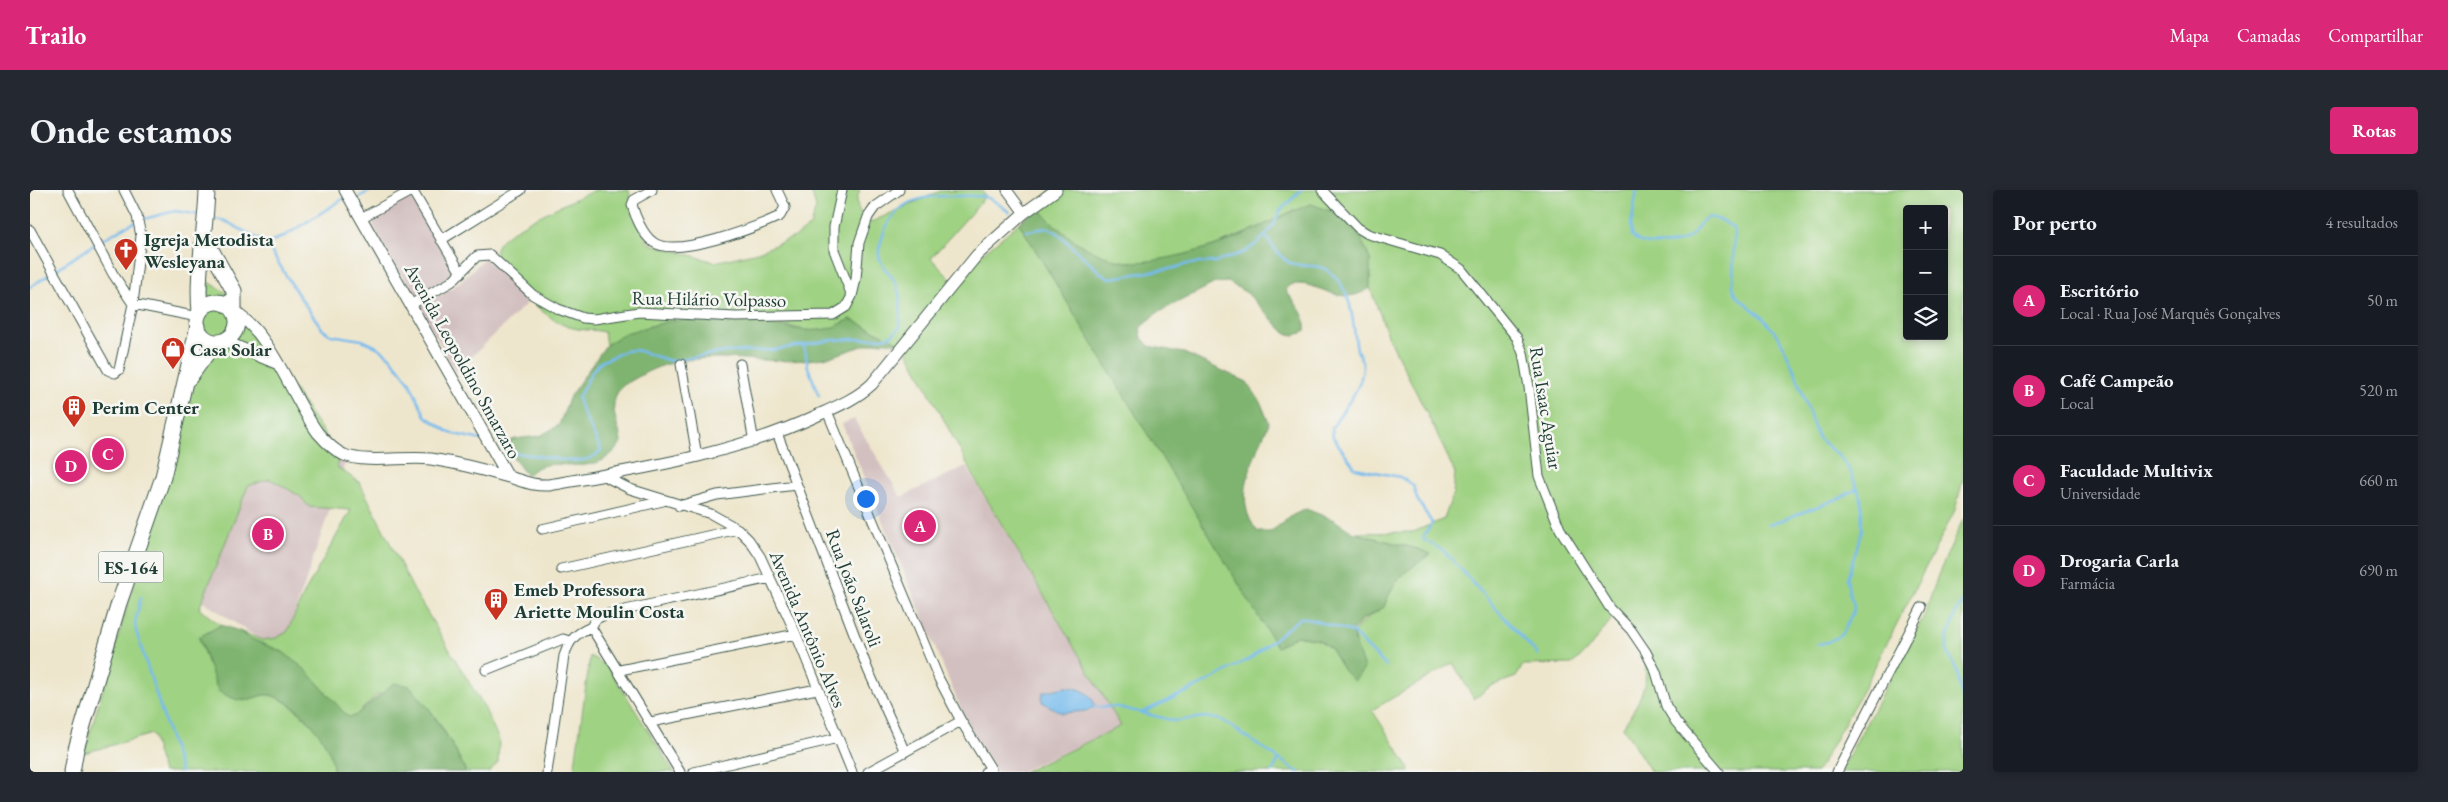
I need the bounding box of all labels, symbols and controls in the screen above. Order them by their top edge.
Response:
text: Trailo [25,20,86,51]
text: Mapa [2170,24,2209,47]
text: Camadas [2237,24,2300,47]
text: Compartilhar [2328,24,2423,47]
button: Rotas [2330,107,2418,154]
text: Onde estamos [30,108,232,153]
map controls [1903,205,1948,340]
button: + [1903,205,1948,250]
text: Por perto [2013,209,2097,236]
text: 4 resultados [2326,212,2398,233]
place label: Igreja Metodista Wesleyana [144,227,275,274]
church icon: Igreja Metodista Wesleyana [113,237,139,271]
button: − [1903,250,1948,295]
street label: Avenida Leopoldino Smarzaro [398,258,527,463]
text: Escritório [2060,278,2139,303]
street label: Rua Hilário Volpasso [631,285,787,313]
text: A [2023,290,2035,311]
text: 50 m [2367,290,2398,311]
button: layers [1903,295,1948,340]
text: Local · Rua José Marquês Gonçalves [2060,303,2281,324]
shop icon: Casa Solar [160,336,186,370]
place label: Casa Solar [190,337,272,362]
street label: Rua Isaac Aguiar [1524,345,1568,472]
text: Café Campeão [2060,368,2174,393]
text: B [2024,380,2034,401]
text: 520 m [2359,380,2398,401]
text: Local [2060,393,2094,414]
building icon: Perim Center [61,394,87,428]
place label: Perim Center [92,395,199,420]
pin: C [92,435,124,473]
pin: D [55,447,87,485]
text: Faculdade Multivix [2060,458,2213,483]
text: C [2023,470,2035,491]
text: 660 m [2359,470,2398,491]
text: Universidade [2060,483,2140,504]
your location [853,486,879,512]
pin: A [904,507,936,545]
pin: B [252,515,284,553]
street label: Rua João Salaroli [820,525,888,651]
street label: Avenida Antônio Alves [763,546,852,711]
text: Drogaria Carla [2060,548,2179,573]
road number: ES-164 [98,552,164,582]
text: D [2023,560,2035,581]
text: 690 m [2359,560,2398,581]
text: Farmácia [2060,573,2115,594]
place label: Emeb Professora Ariette Moulin Costa [513,577,685,624]
building icon: Emeb Professora Ariette Moulin Costa [483,587,509,621]

